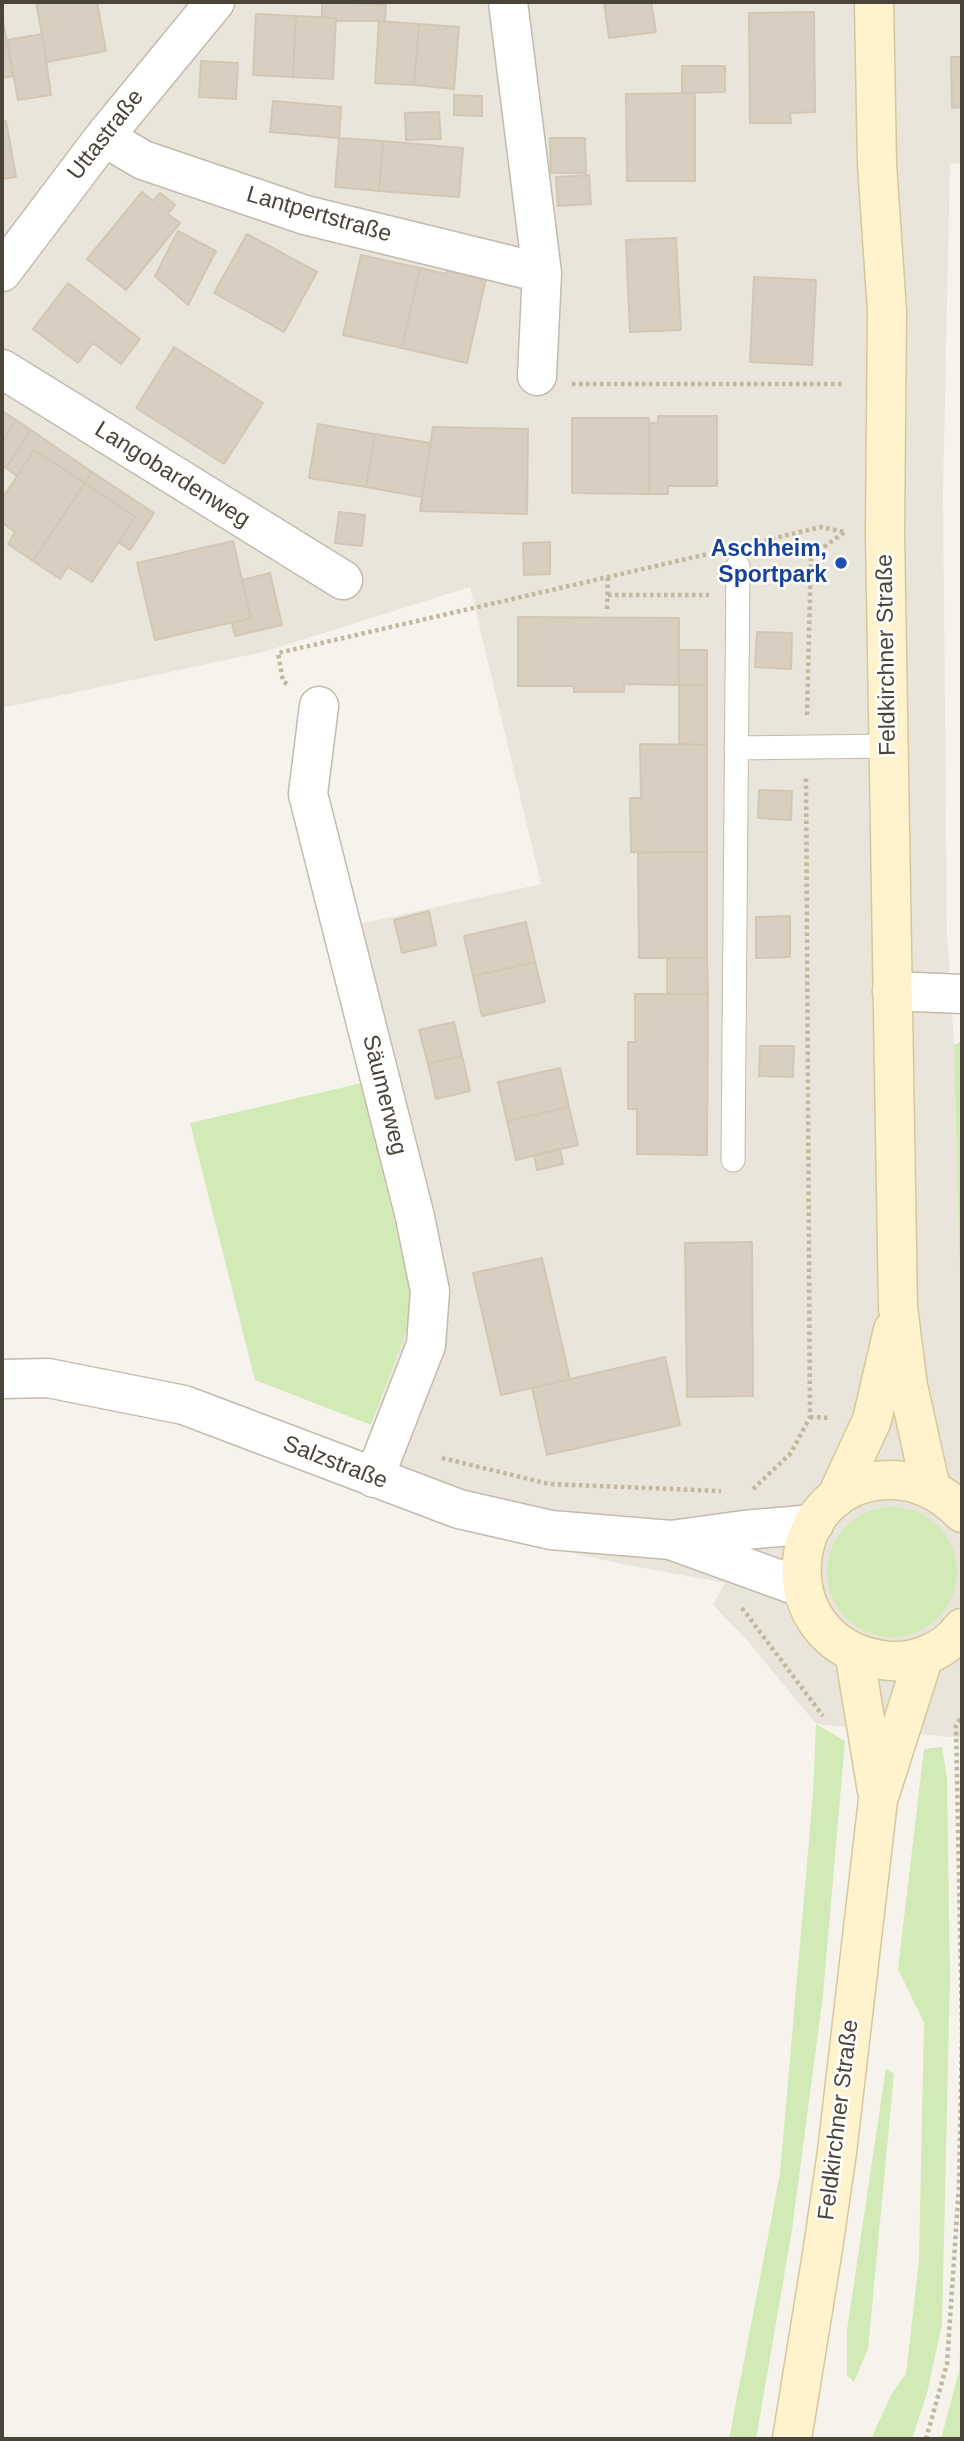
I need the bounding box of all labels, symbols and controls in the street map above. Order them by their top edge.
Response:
street label: Uttastraße [62,84,150,186]
street label: Lantpertstraße [243,181,395,249]
street label: Langobardenweg [89,416,255,534]
place label: Aschheim, Sportpark [711,536,827,590]
street label: Feldkirchner Straße [871,554,903,756]
marker: Aschheim, Sportpark [833,555,849,571]
street label: Säumerweg [356,1032,412,1158]
street label: Salzstraße [279,1430,391,1496]
street label: Feldkirchner Straße [813,2018,865,2222]

